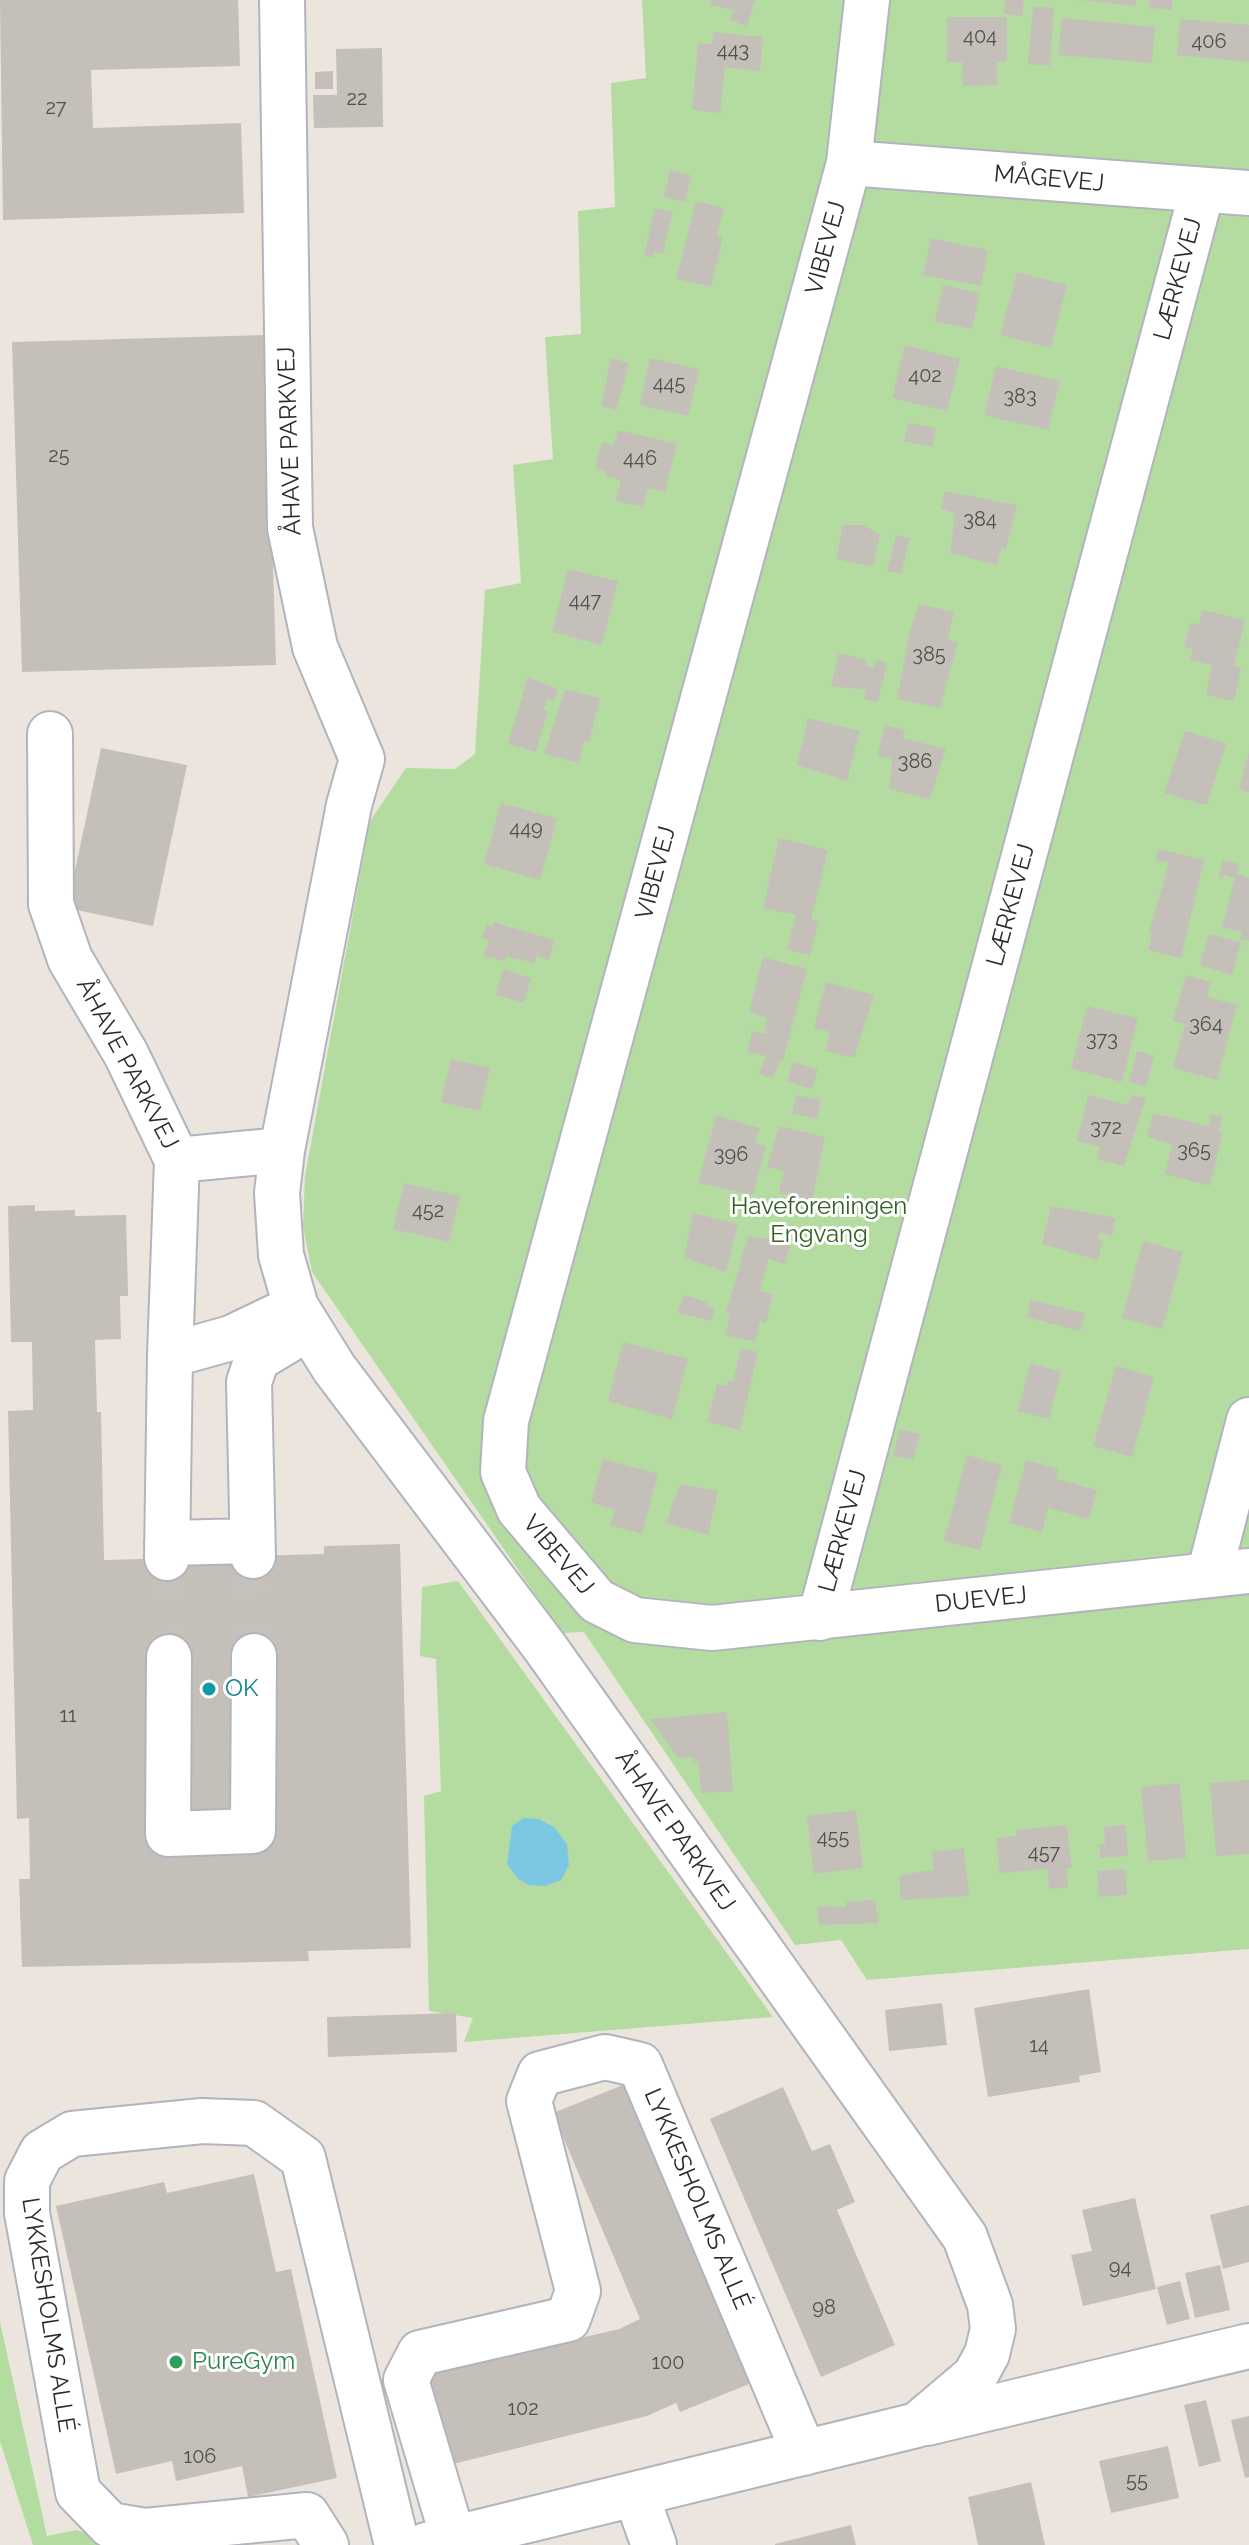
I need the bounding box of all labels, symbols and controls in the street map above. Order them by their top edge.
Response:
house number: 404 [963,25,997,49]
house number: 406 [1191,30,1227,54]
house number: 443 [717,39,749,63]
house number: 22 [347,87,367,111]
house number: 27 [45,96,67,120]
street label: MÅGEVEJ [993,160,1105,198]
street label: VIBEVEJ [800,198,852,298]
street label: LÆRKEVEJ [1148,215,1208,343]
street label: ÅHAVE PARKVEJ [272,346,308,536]
house number: 402 [908,364,942,388]
house number: 445 [653,372,685,396]
house number: 383 [1003,385,1037,409]
house number: 25 [48,444,70,468]
house number: 446 [623,447,657,471]
house number: 384 [963,508,997,532]
house number: 447 [569,589,601,613]
house number: 385 [912,643,946,667]
house number: 386 [898,750,932,774]
house number: 449 [509,817,543,841]
street label: VIBEVEJ [630,823,682,923]
street label: LÆRKEVEJ [981,841,1041,969]
street label: ÅHAVE PARKVEJ [70,974,184,1154]
house number: 364 [1189,1013,1223,1037]
house number: 373 [1086,1028,1118,1052]
house number: 372 [1090,1116,1122,1140]
house number: 365 [1177,1139,1211,1163]
house number: 396 [714,1143,748,1167]
park label: Haveforeningen Engvang [731,1193,907,1249]
house number: 452 [412,1199,444,1223]
street label: LÆRKEVEJ [813,1467,873,1595]
street label: VIBEVEJ [516,1509,600,1601]
street label: DUEVEJ [934,1581,1028,1619]
place label: OK [225,1675,258,1703]
marker: OK [200,1680,218,1698]
house number: 11 [59,1704,77,1728]
street label: ÅHAVE PARKVEJ [609,1745,741,1917]
house number: 455 [817,1826,849,1850]
house number: 457 [1028,1841,1060,1865]
house number: 14 [1029,2034,1049,2058]
street label: LYKKESHOLMS ALLÉ [637,2084,757,2314]
street label: LYKKESHOLMS ALLÉ [15,2196,81,2434]
house number: 94 [1109,2256,1131,2280]
house number: 98 [812,2296,836,2320]
place label: PureGym [192,2348,295,2376]
house number: 100 [651,2351,685,2375]
marker: PureGym [167,2353,185,2371]
house number: 102 [507,2397,539,2421]
house number: 106 [184,2445,216,2469]
house number: 55 [1126,2469,1148,2493]

